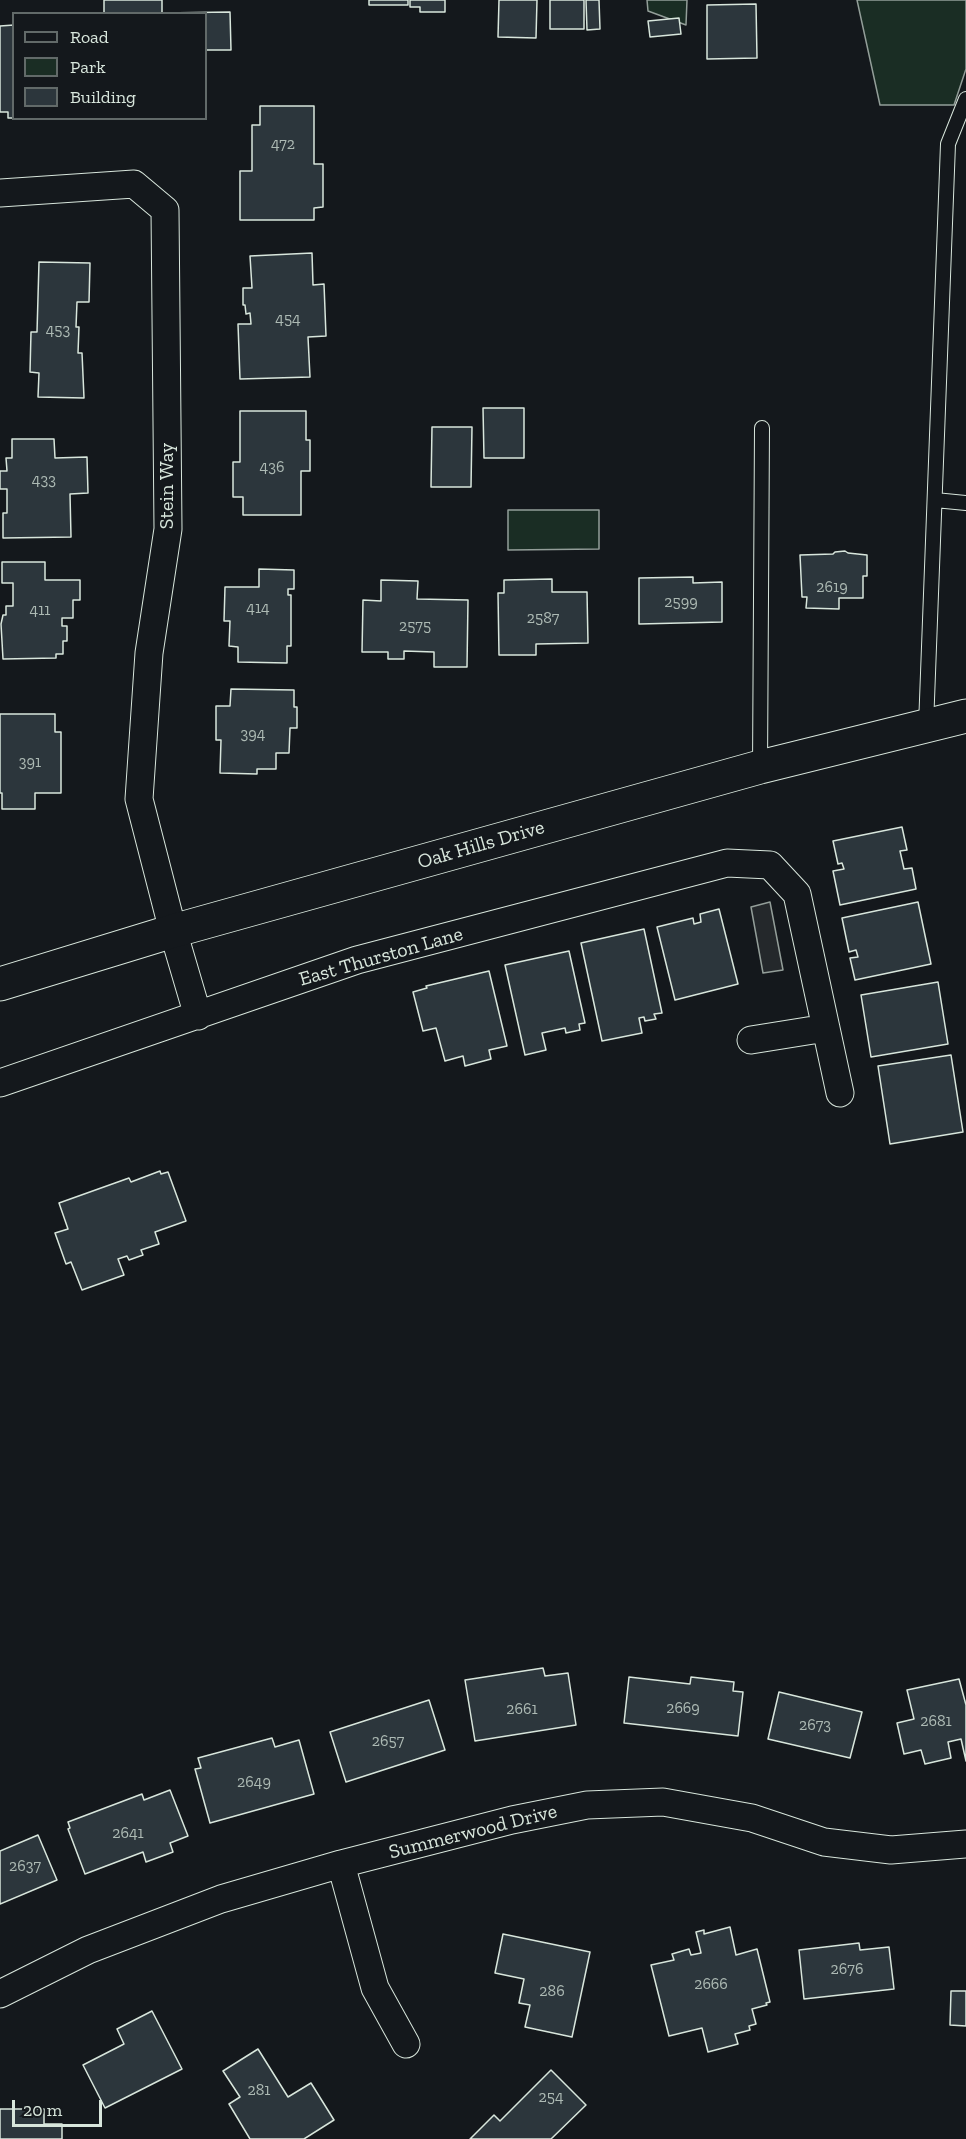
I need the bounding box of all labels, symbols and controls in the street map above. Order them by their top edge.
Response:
legend [12,12,207,120]
text: Road [70,26,109,48]
text: Park [70,56,106,78]
text: Building [70,86,136,108]
house number: 472 [271,134,295,154]
house number: 454 [275,309,301,329]
house number: 453 [46,320,70,340]
street label: Stein Way [155,443,179,529]
house number: 436 [260,457,284,477]
house number: 433 [32,470,56,490]
house number: 2619 [816,577,848,597]
house number: 2599 [664,592,698,612]
house number: 414 [246,598,270,618]
house number: 411 [30,600,50,620]
house number: 2587 [527,608,559,628]
house number: 2575 [399,616,431,636]
house number: 394 [241,724,265,744]
house number: 391 [19,752,41,772]
street label: Oak Hills Drive [415,815,547,875]
street label: East Thurston Lane [296,922,466,992]
house number: 2669 [666,1698,700,1718]
house number: 2661 [506,1699,538,1719]
house number: 2681 [920,1711,952,1731]
house number: 2673 [799,1715,831,1735]
house number: 2657 [372,1731,404,1751]
house number: 2649 [237,1772,271,1792]
street label: Summerwood Drive [386,1800,560,1864]
house number: 2641 [112,1823,144,1843]
house number: 2637 [9,1856,41,1876]
house number: 2676 [831,1959,863,1979]
house number: 2666 [694,1974,728,1994]
house number: 286 [539,1981,565,2001]
house number: 281 [247,2080,271,2100]
house number: 254 [538,2087,564,2107]
scale bar [15,2088,105,2126]
text: 20 m [23,2099,62,2121]

